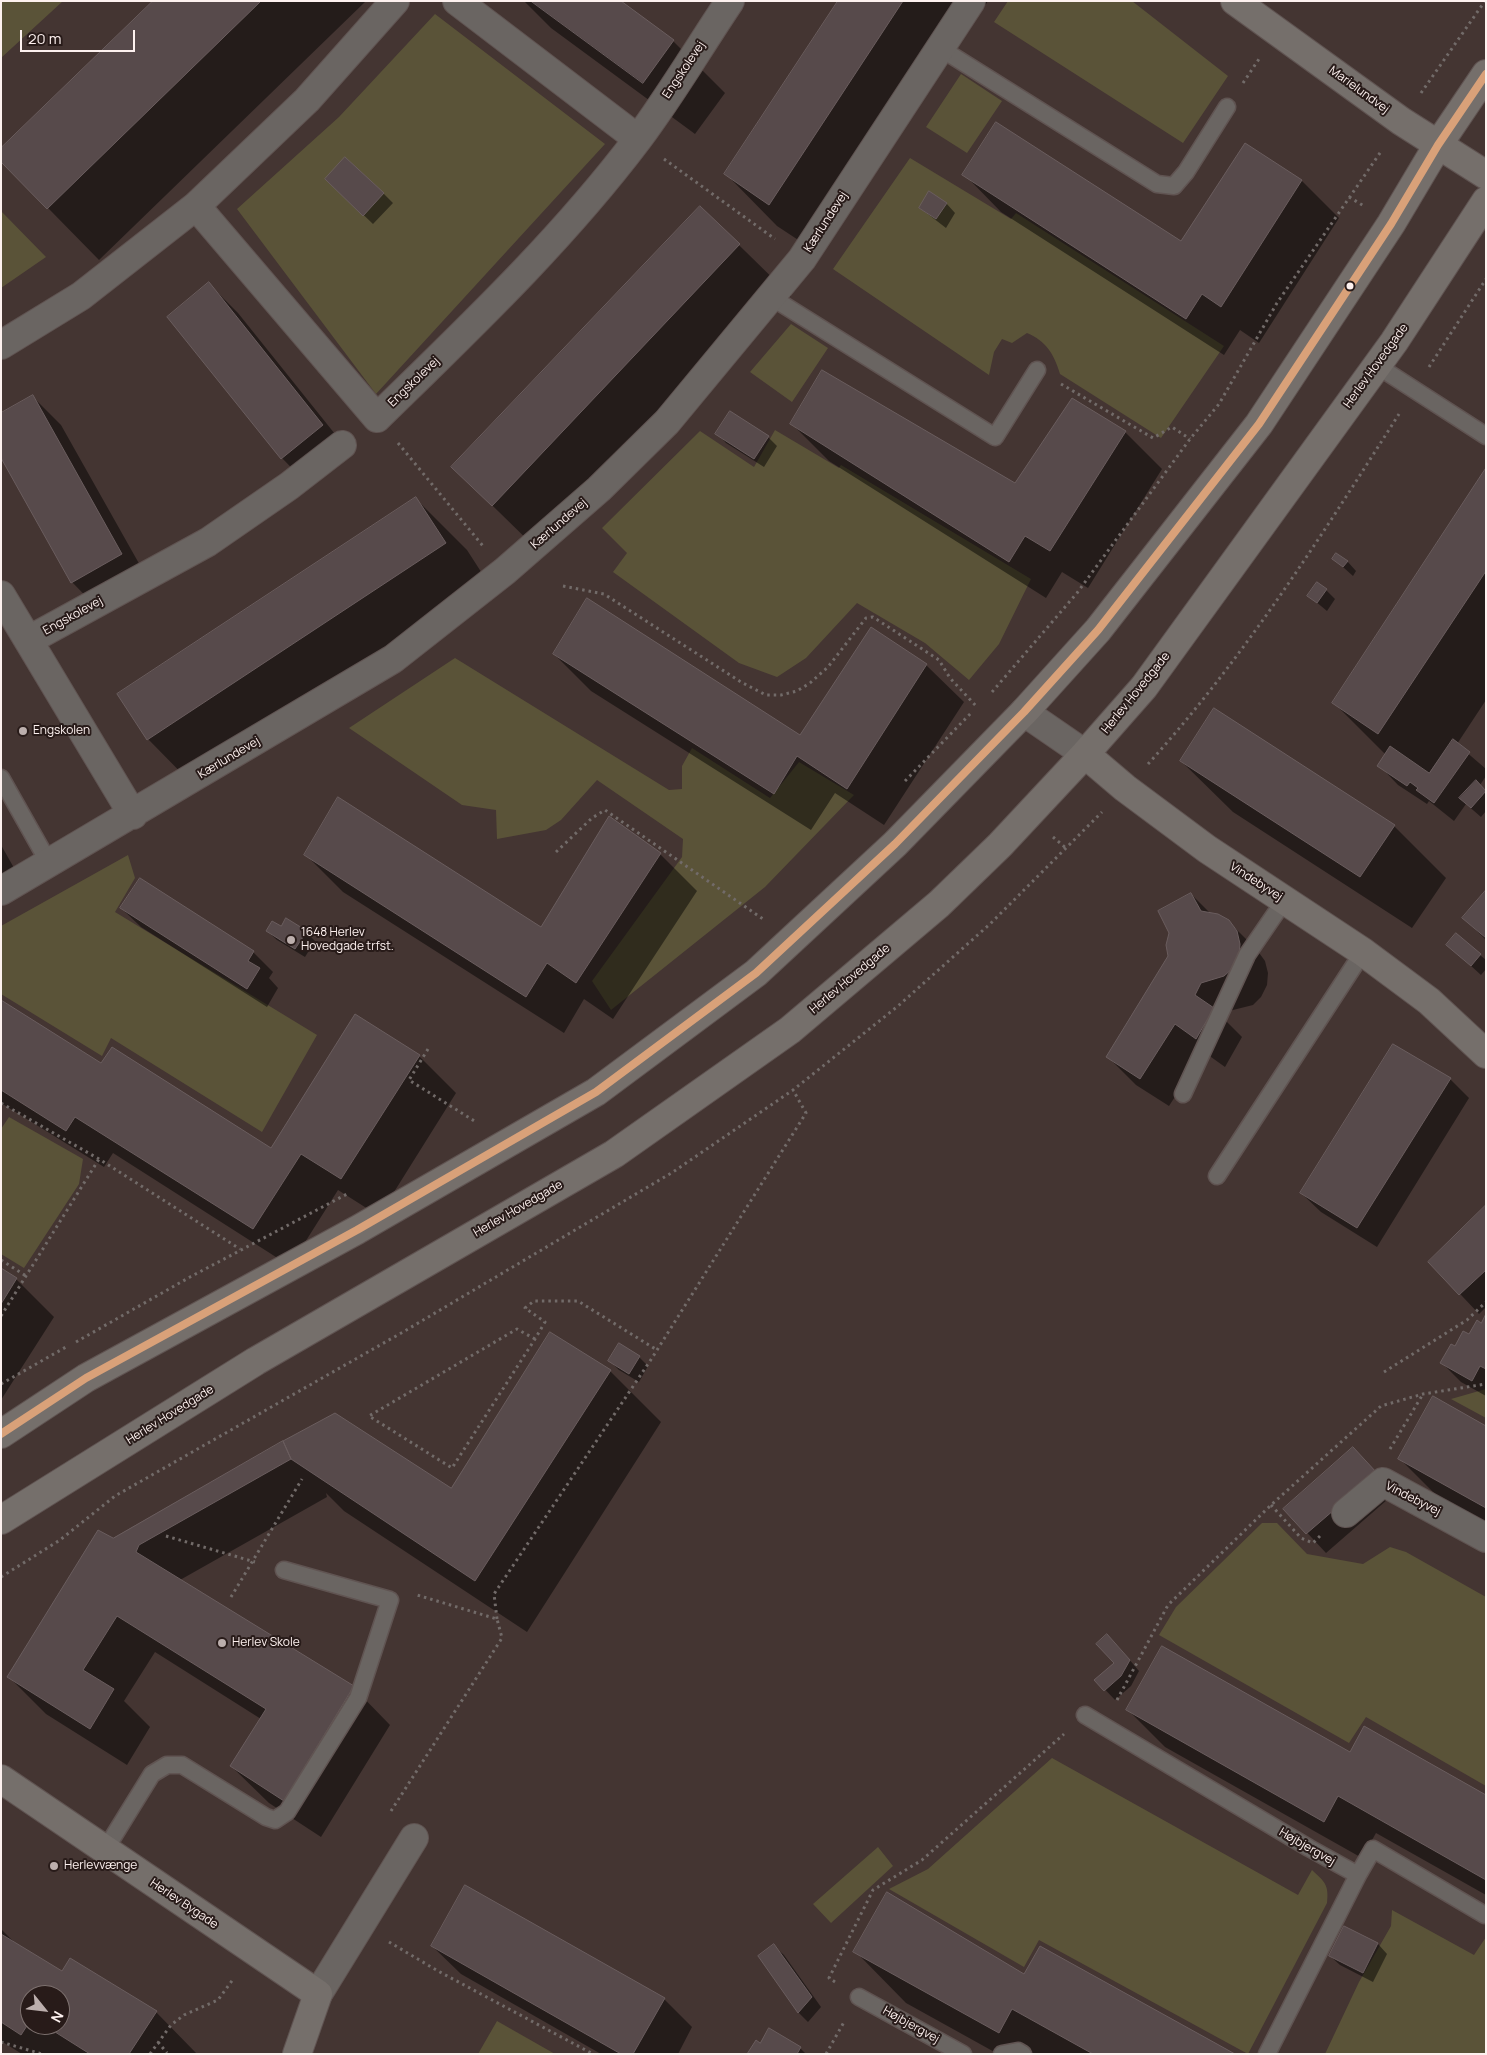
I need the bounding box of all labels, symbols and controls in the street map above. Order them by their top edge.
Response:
scale bar [22,20,138,52]
text: 20 m [28,28,61,49]
street label: Engskolevej [660,39,708,101]
street label: Marielundvej [1326,63,1392,117]
street label: Kærlundevej [801,189,851,255]
unlabelled marker [1345,281,1355,291]
street label: Herlev Hovedgade [1341,321,1411,411]
street label: Engskolevej [385,354,443,410]
street label: Kærlundevej [528,496,590,552]
street label: Engskolevej [41,594,105,638]
street label: Herlev Hovedgade [1099,649,1173,737]
place label: Engskolen [33,724,90,738]
marker: Engskolen [17,725,29,737]
street label: Kærlundevej [195,734,263,782]
street label: Vindebyvej [1227,860,1285,904]
place label: 1648 Herlev Hovedgade trfst. [301,926,394,954]
marker: 1648 Herlev Hovedgade trfst. [285,934,297,946]
street label: Herlev Hovedgade [807,941,893,1017]
street label: Herlev Hovedgade [471,1178,565,1240]
street label: Herlev Hovedgade [124,1382,216,1448]
street label: Vindebyvej [1383,1479,1443,1519]
place label: Herlev Skole [232,1636,300,1650]
marker: Herlev Skole [216,1637,228,1649]
street label: Højbjergvej [1276,1825,1338,1869]
place label: Herlevvænge [64,1859,137,1873]
marker: Herlevvænge [48,1860,60,1872]
street label: Herlev Bygade [147,1876,221,1932]
north arrow [20,1985,70,2035]
street label: Højbjergvej [880,2004,942,2046]
text: N [47,2008,68,2026]

